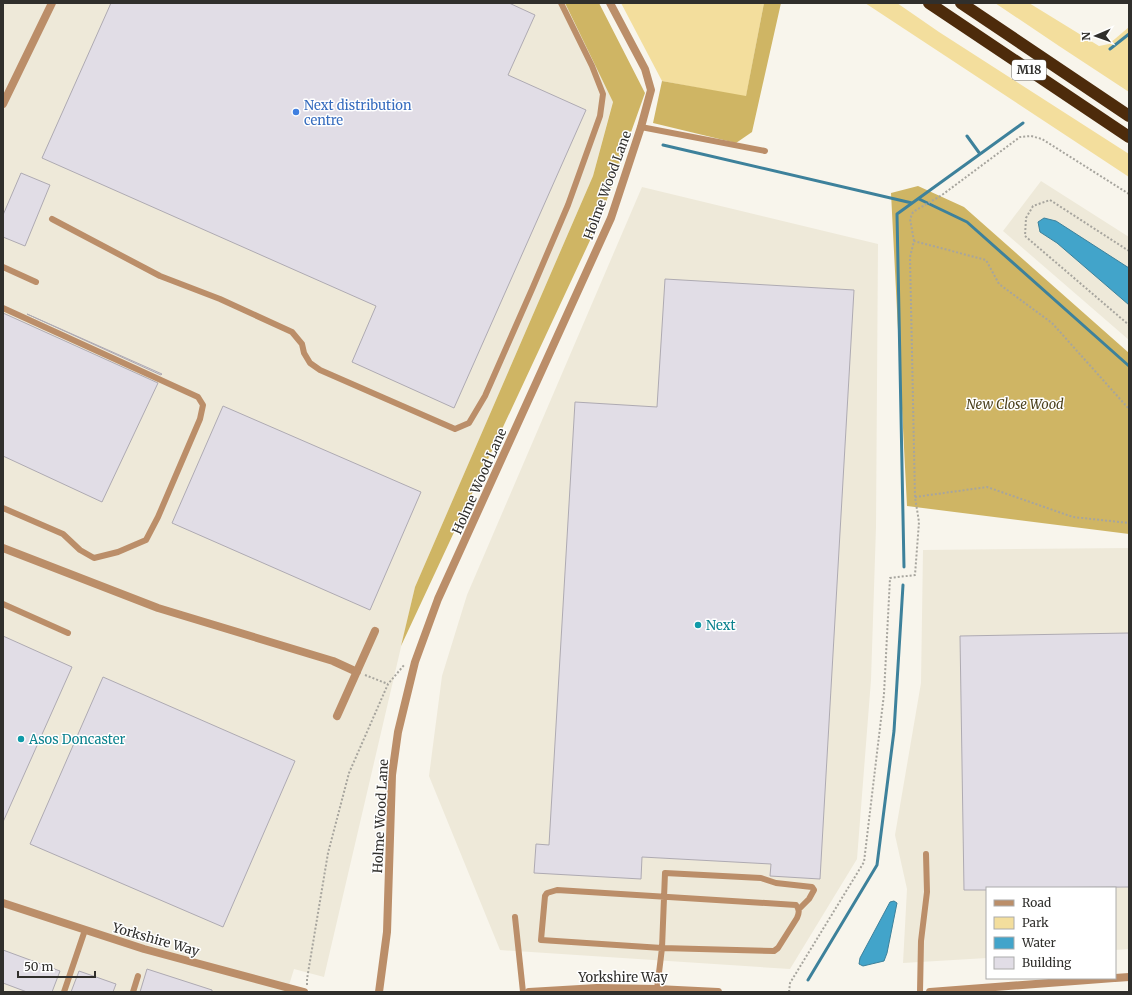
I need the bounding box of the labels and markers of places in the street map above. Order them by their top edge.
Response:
place label: Next distribution centre [304,97,412,129]
marker: Next distribution centre [291,107,301,117]
place label: Next [706,617,736,634]
marker: Next [693,620,703,630]
place label: Asos Doncaster [28,731,125,748]
marker: Asos Doncaster [16,734,26,744]

